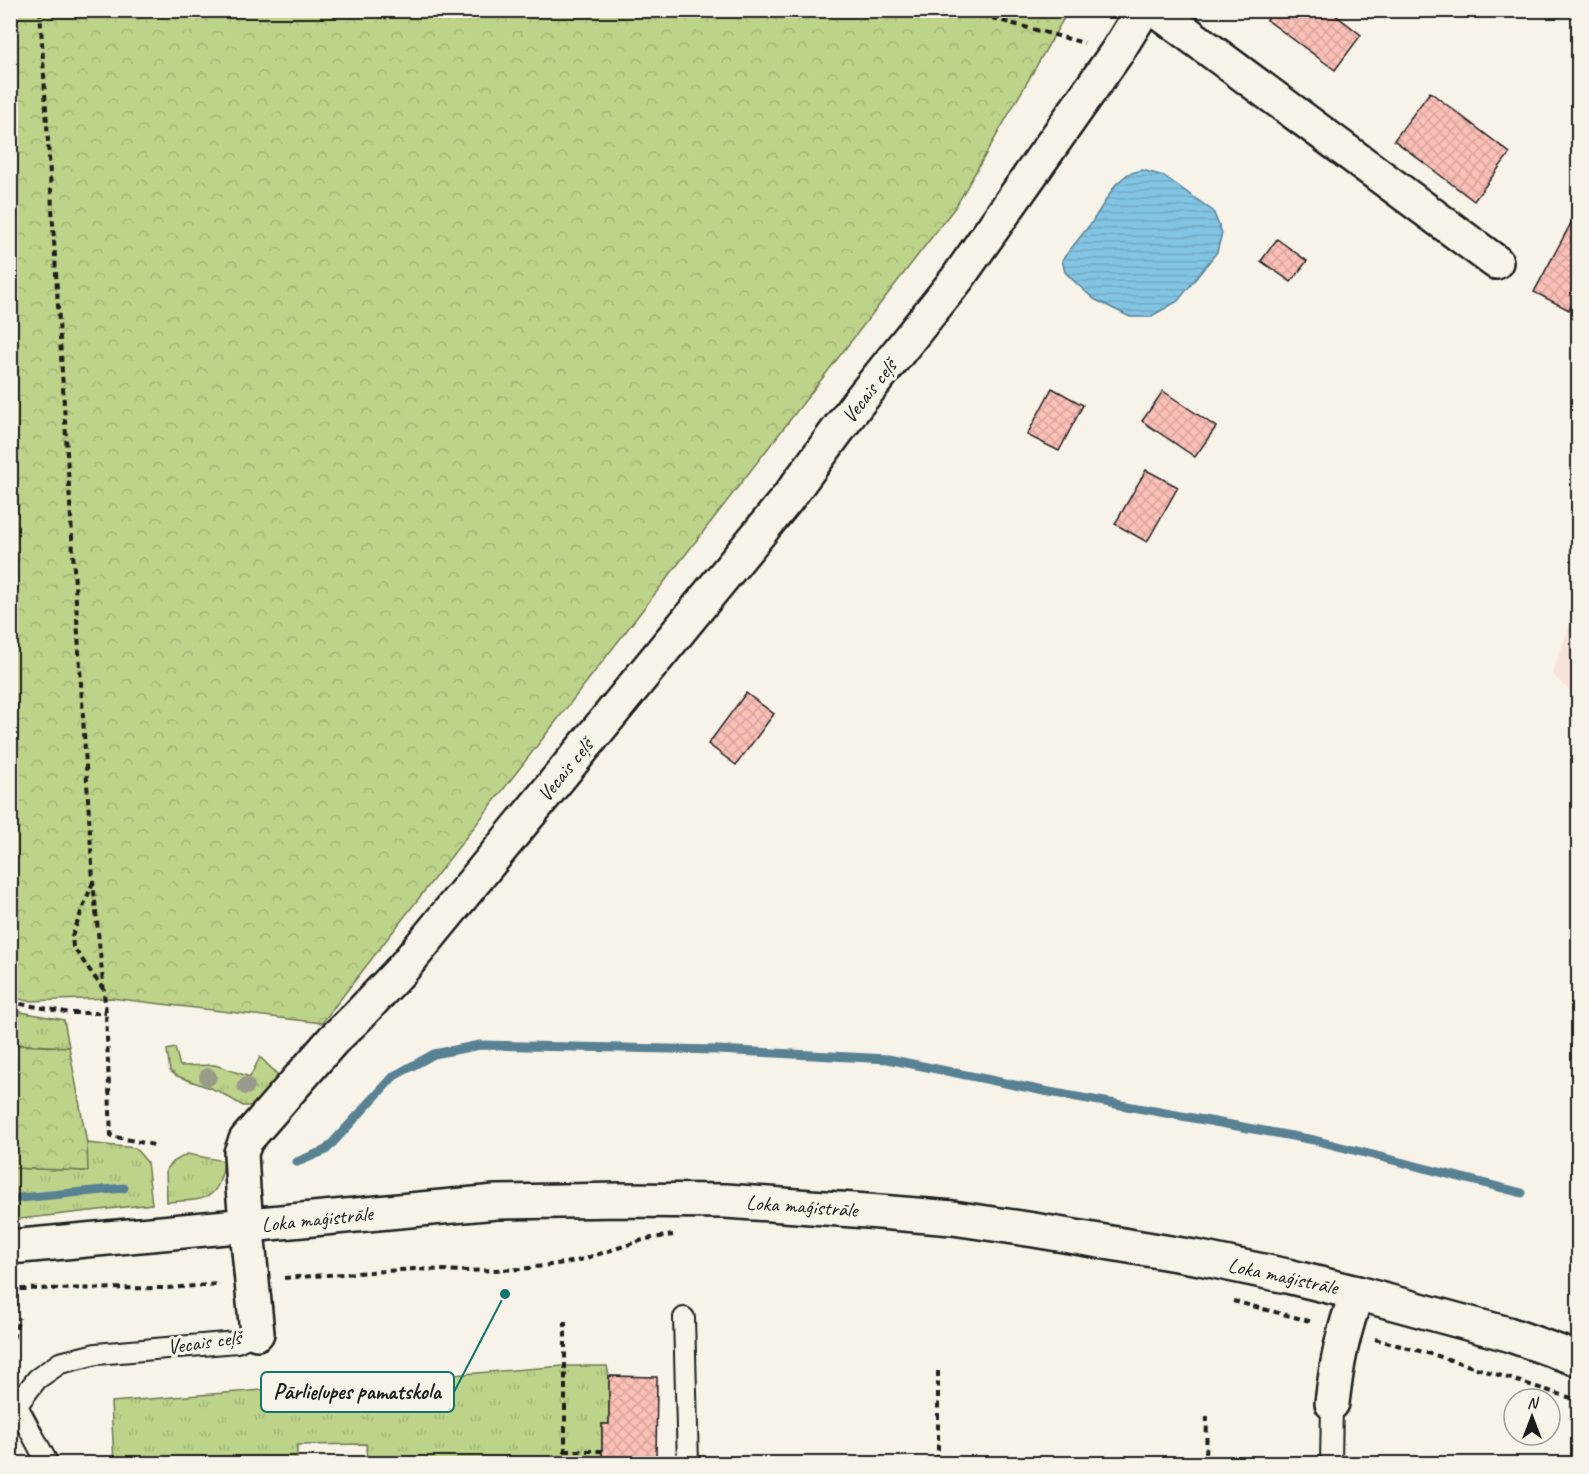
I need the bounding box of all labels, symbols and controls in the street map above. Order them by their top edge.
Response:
street label: Vecais ceļš [836,351,904,428]
street label: Vecais ceļš [532,730,601,807]
street label: Loka maģistrāle [745,1189,861,1223]
street label: Loka maģistrāle [260,1200,376,1238]
street label: Loka maģistrāle [1226,1252,1342,1301]
street label: Vecais ceļš [166,1323,246,1360]
callout: Pārlielupes pamatskola [261,1372,454,1412]
text: Pārlielupes pamatskola [273,1378,443,1406]
north arrow [1502,1387,1562,1447]
text: N [1527,1393,1540,1413]

